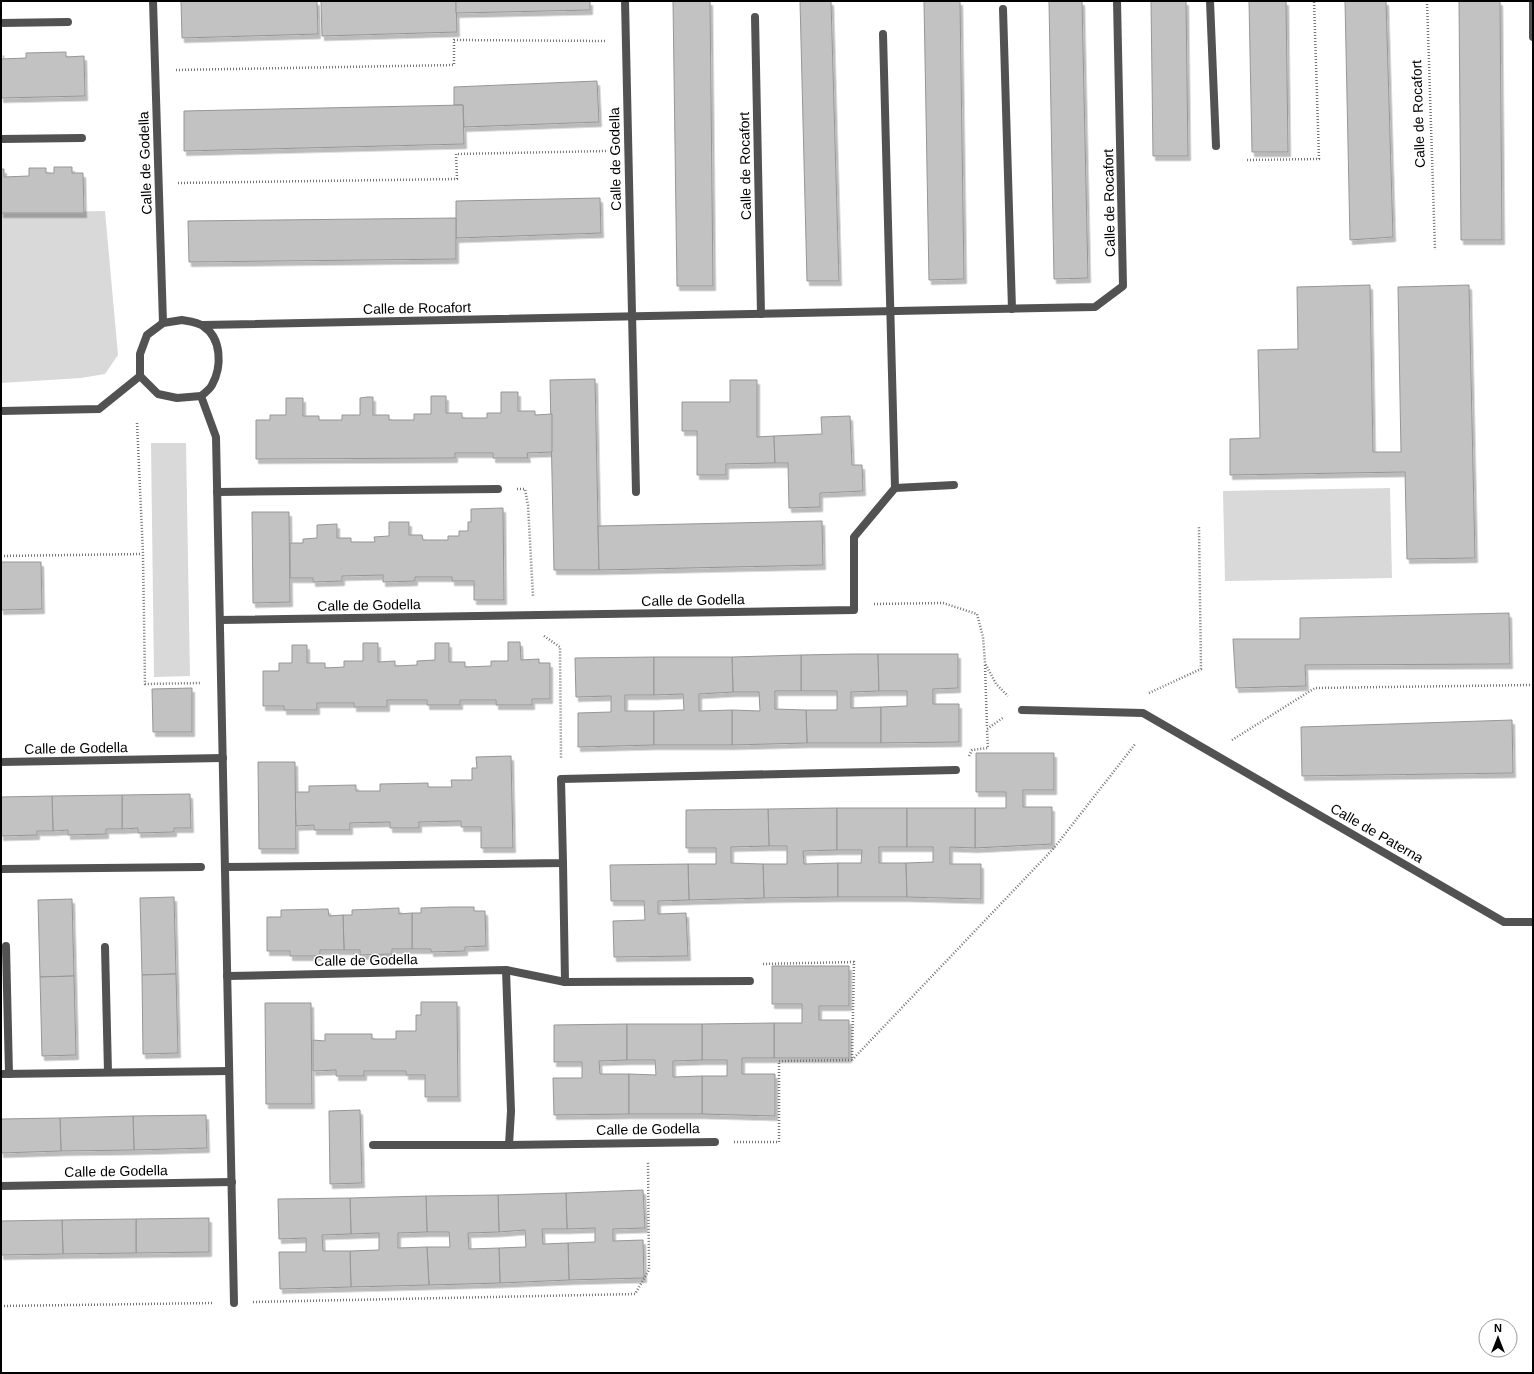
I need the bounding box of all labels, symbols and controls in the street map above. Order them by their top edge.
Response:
street label: Calle de Rocafort [1408,60,1428,168]
street label: Calle de Godella [606,107,624,211]
street label: Calle de Godella [135,111,155,215]
street label: Calle de Rocafort [736,112,754,220]
street label: Calle de Rocafort [1100,149,1118,257]
street label: Calle de Rocafort [363,299,471,317]
street label: Calle de Godella [641,591,745,609]
street label: Calle de Godella [317,596,421,614]
street label: Calle de Godella [24,739,128,757]
street label: Calle de Paterna [1328,800,1426,866]
street label: Calle de Godella [314,951,418,969]
street label: Calle de Godella [596,1120,700,1138]
street label: Calle de Godella [64,1162,168,1180]
north arrow [1478,1318,1518,1358]
text: N [1494,1322,1502,1334]

